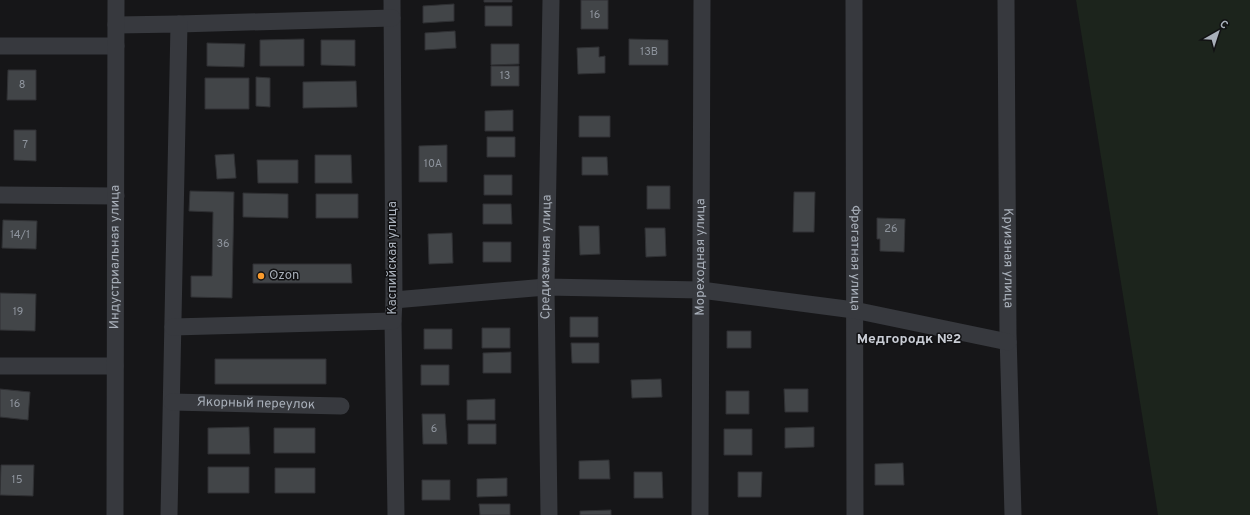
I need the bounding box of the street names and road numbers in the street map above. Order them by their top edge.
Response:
street label: Индустриальная улица [107,185,124,329]
street label: Средиземная улица [538,195,556,319]
street label: Мореходная улица [693,198,709,316]
street label: Каспийская улица [385,201,401,315]
street label: Фрегатная улица [846,205,863,311]
street label: Круизная улица [999,208,1016,308]
street label: Якорный переулок [196,395,316,413]

